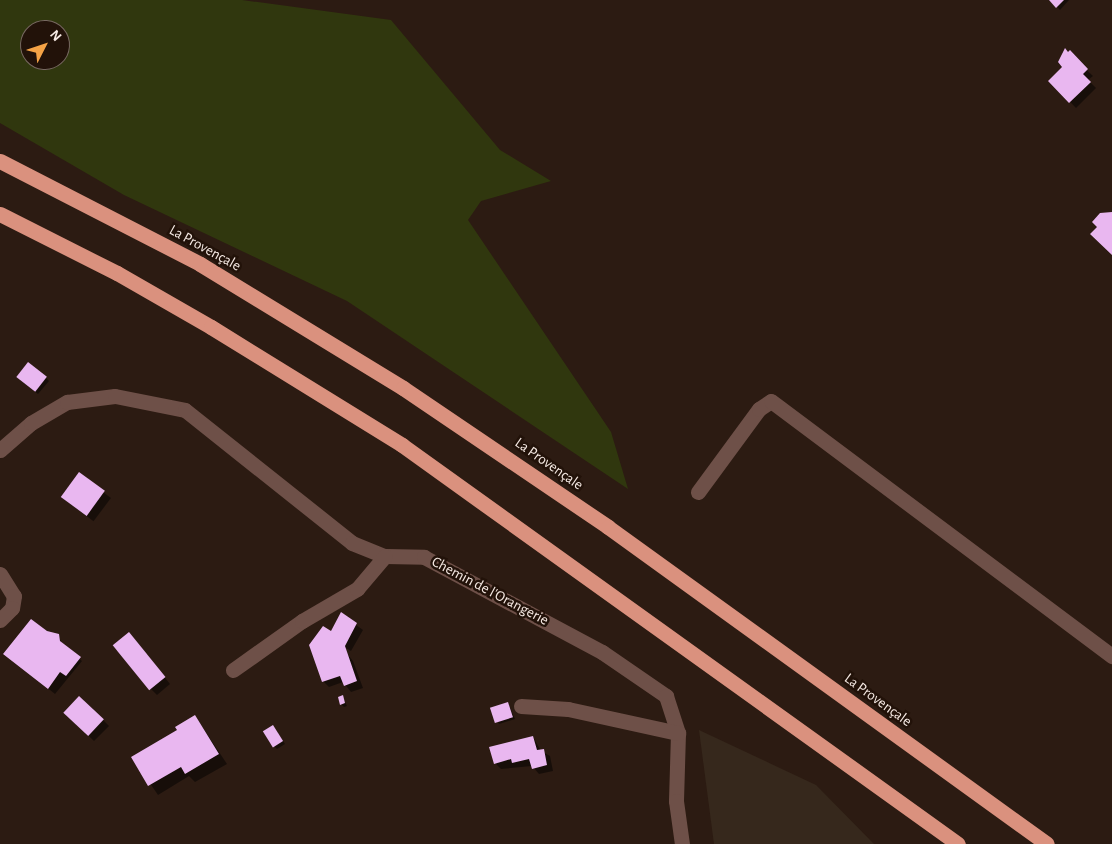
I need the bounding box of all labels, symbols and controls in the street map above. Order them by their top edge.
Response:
north arrow [20,20,70,70]
text: N [47,28,64,44]
street label: La Provençale [166,221,244,275]
street label: La Provençale [511,434,587,494]
street label: Chemin de l'Orangerie [428,553,552,629]
street label: La Provençale [841,669,915,731]

